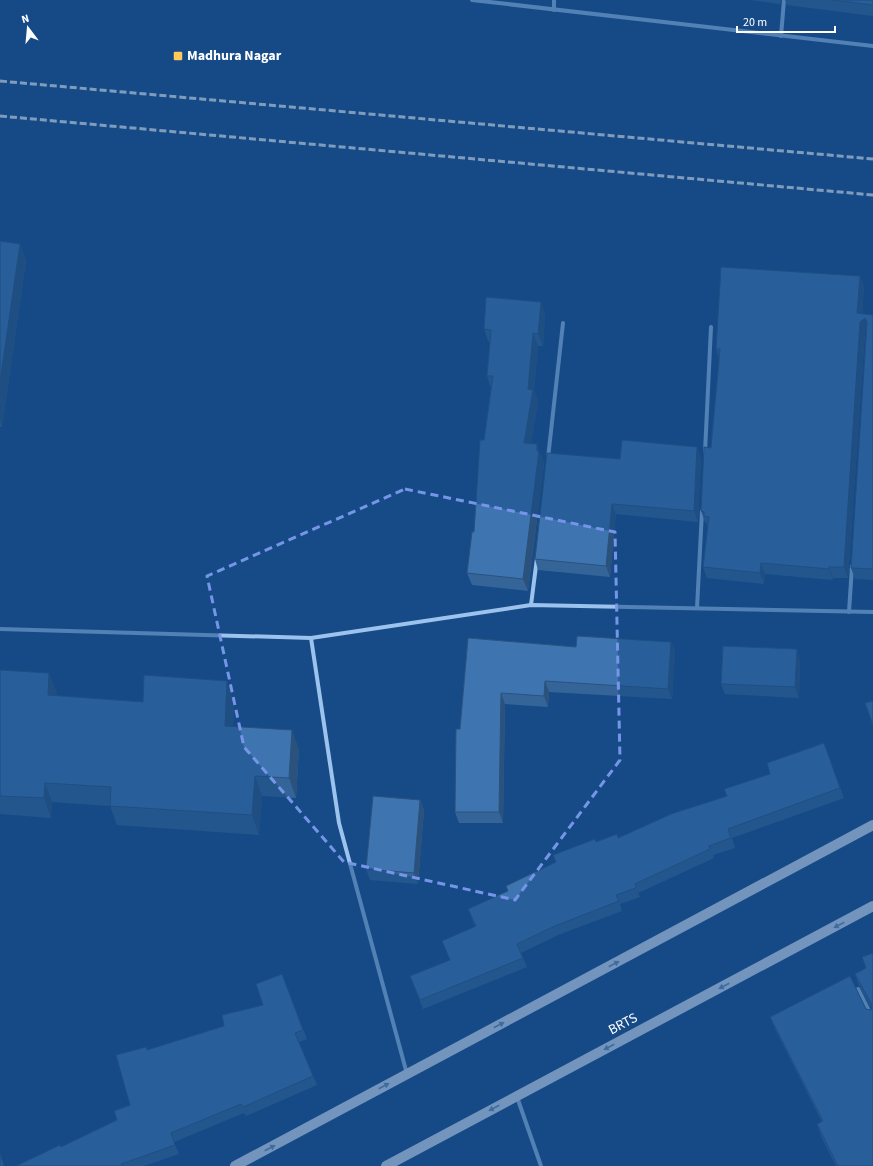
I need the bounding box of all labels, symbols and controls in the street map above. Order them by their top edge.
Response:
north arrow [8,8,48,48]
scale bar [737,8,835,34]
text: N [20,11,31,27]
text: 20 m [743,14,767,31]
place label: Madhura Nagar [187,46,282,66]
marker: Madhura Nagar [172,50,184,62]
one-way arrow [833,921,844,928]
one-way arrow [608,961,619,967]
one-way arrow [718,982,730,989]
street label: BRTS [605,1008,641,1040]
one-way arrow [493,1022,505,1028]
one-way arrow [603,1044,615,1050]
one-way arrow [378,1083,390,1090]
one-way arrow [489,1105,500,1111]
one-way arrow [264,1144,275,1151]

